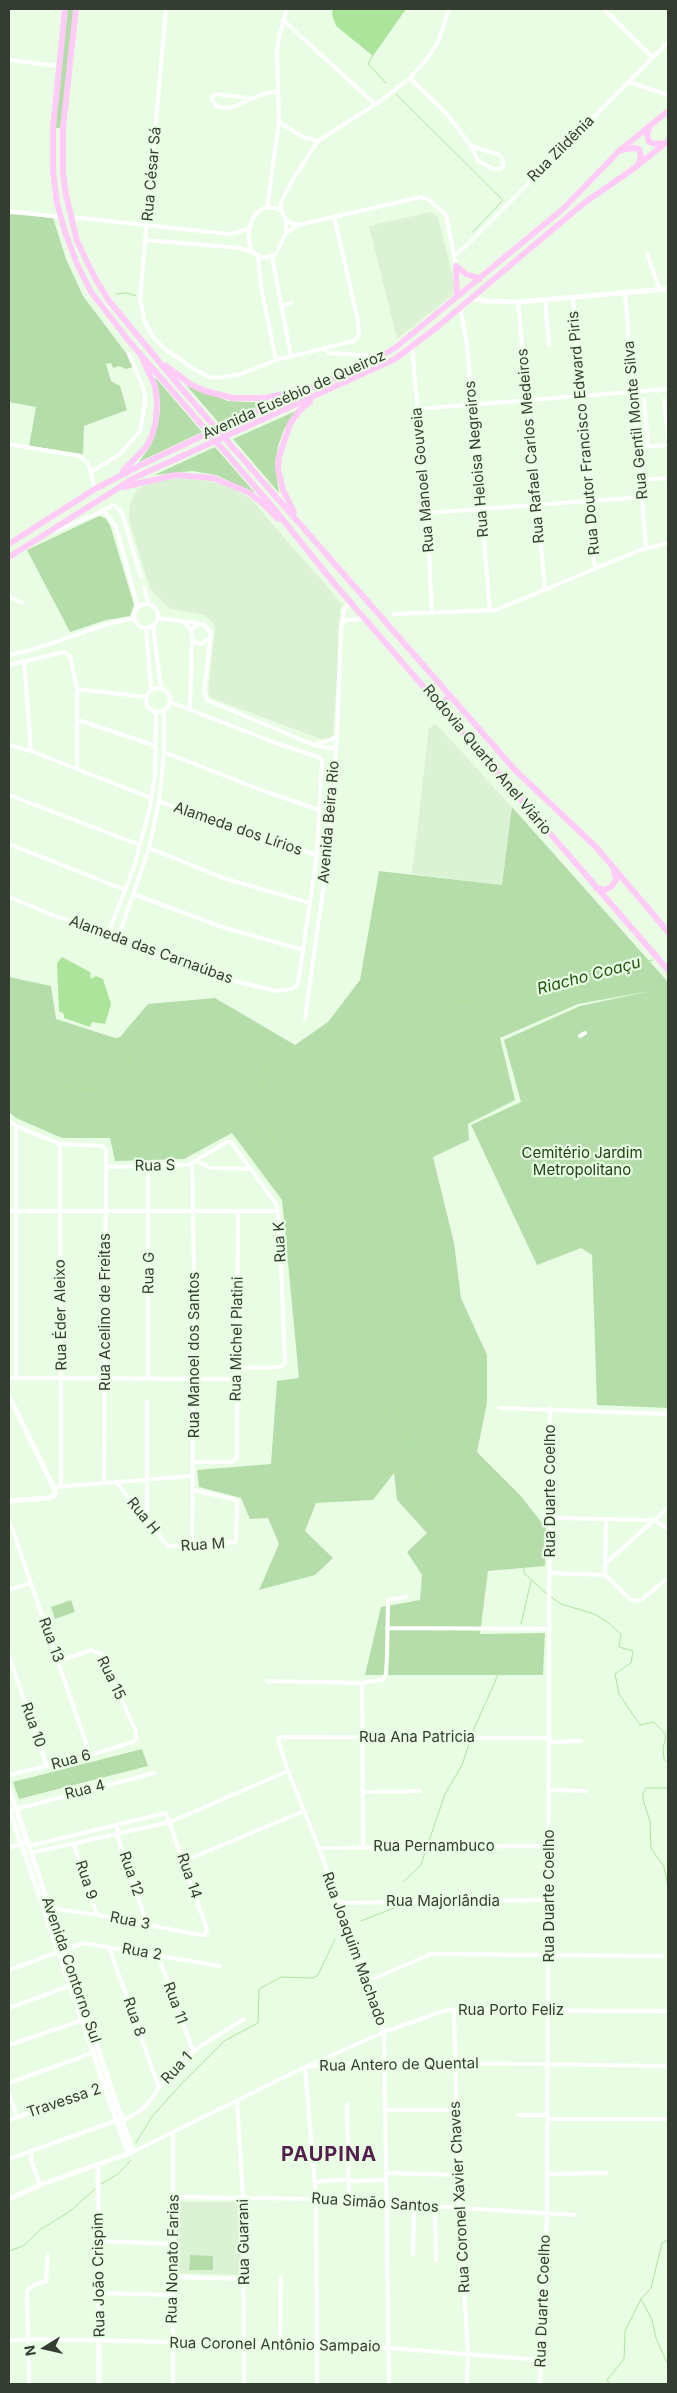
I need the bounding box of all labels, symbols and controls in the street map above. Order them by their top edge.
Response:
street label: Rua Zildênia [524,112,598,186]
street label: Rua César Sá [139,126,165,222]
street label: Rua Doutor Francisco Edward Piris [564,310,604,556]
street label: Rua Gentil Monte Silva [620,340,652,500]
street label: Avenida Eusébio de Queiroz [200,346,388,444]
street label: Rua Rafael Carlos Medeiros [514,348,548,544]
street label: Rua Heloisa Negreiros [461,380,493,538]
street label: Rua Manoel Gouveia [408,407,438,553]
street label: Rodovia Quarto Anel Viário [419,681,555,839]
street label: Avenida Beira Rio [315,760,343,884]
street label: Alameda dos Lírios [171,799,305,859]
street label: Alameda das Carnaúbas [67,912,235,988]
water label: Riacho Coaçu [535,953,643,999]
park label: Cemitério Jardim Metropolitano [521,1144,643,1179]
street label: Rua S [134,1157,176,1175]
street label: Rua K [270,1221,290,1263]
street label: Rua Acelino de Freitas [96,1233,114,1391]
street label: Rua G [140,1252,158,1294]
street label: Rua Éder Aleixo [51,1259,71,1371]
street label: Rua Manoel dos Santos [185,1272,203,1438]
street label: Rua Michel Platini [227,1276,247,1402]
street label: Rua Duarte Coelho [541,1424,559,1558]
street label: Rua H [123,1494,163,1538]
street label: Rua M [180,1534,226,1556]
street label: Rua 13 [35,1615,67,1665]
street label: Rua 15 [93,1653,129,1703]
street label: Rua 10 [17,1700,49,1750]
street label: Rua Ana Patricia [359,1728,475,1746]
street label: Rua 6 [49,1746,93,1774]
street label: Rua 4 [63,1776,107,1804]
street label: Rua Duarte Coelho [540,1829,558,1963]
street label: Rua Pernambuco [373,1837,495,1855]
street label: Rua 12 [115,1849,147,1899]
street label: Rua 14 [173,1851,205,1901]
street label: Rua 9 [71,1858,101,1902]
street label: Rua Joaquim Machado [318,1870,390,2028]
street label: Rua Majorlândia [386,1892,500,1910]
street label: Avenida Contorno Sul [38,1895,104,2045]
street label: Rua 3 [108,1908,152,1934]
street label: Rua 2 [121,1940,163,1964]
street label: Rua 11 [159,1980,191,2026]
street label: Rua 8 [119,1995,149,2039]
street label: Rua Porto Feliz [458,2001,564,2019]
street label: Rua 1 [158,2048,196,2088]
street label: Rua Antero de Quental [319,2055,479,2075]
street label: Travessa 2 [25,2080,103,2122]
street label: Rua Coronel Xavier Chaves [446,2101,474,2293]
district label: PAUPINA [280,2143,378,2167]
street label: Rua Simão Santos [311,2190,439,2216]
street label: Rua Nonato Farias [163,2194,183,2324]
street label: Rua Guarani [234,2199,254,2285]
street label: Rua João Crispim [89,2212,109,2338]
street label: Rua Duarte Coelho [532,2234,554,2368]
north arrow [20,2323,70,2373]
street label: Rua Coronel Antônio Sampaio [169,2334,381,2356]
text: N [20,2344,39,2357]

